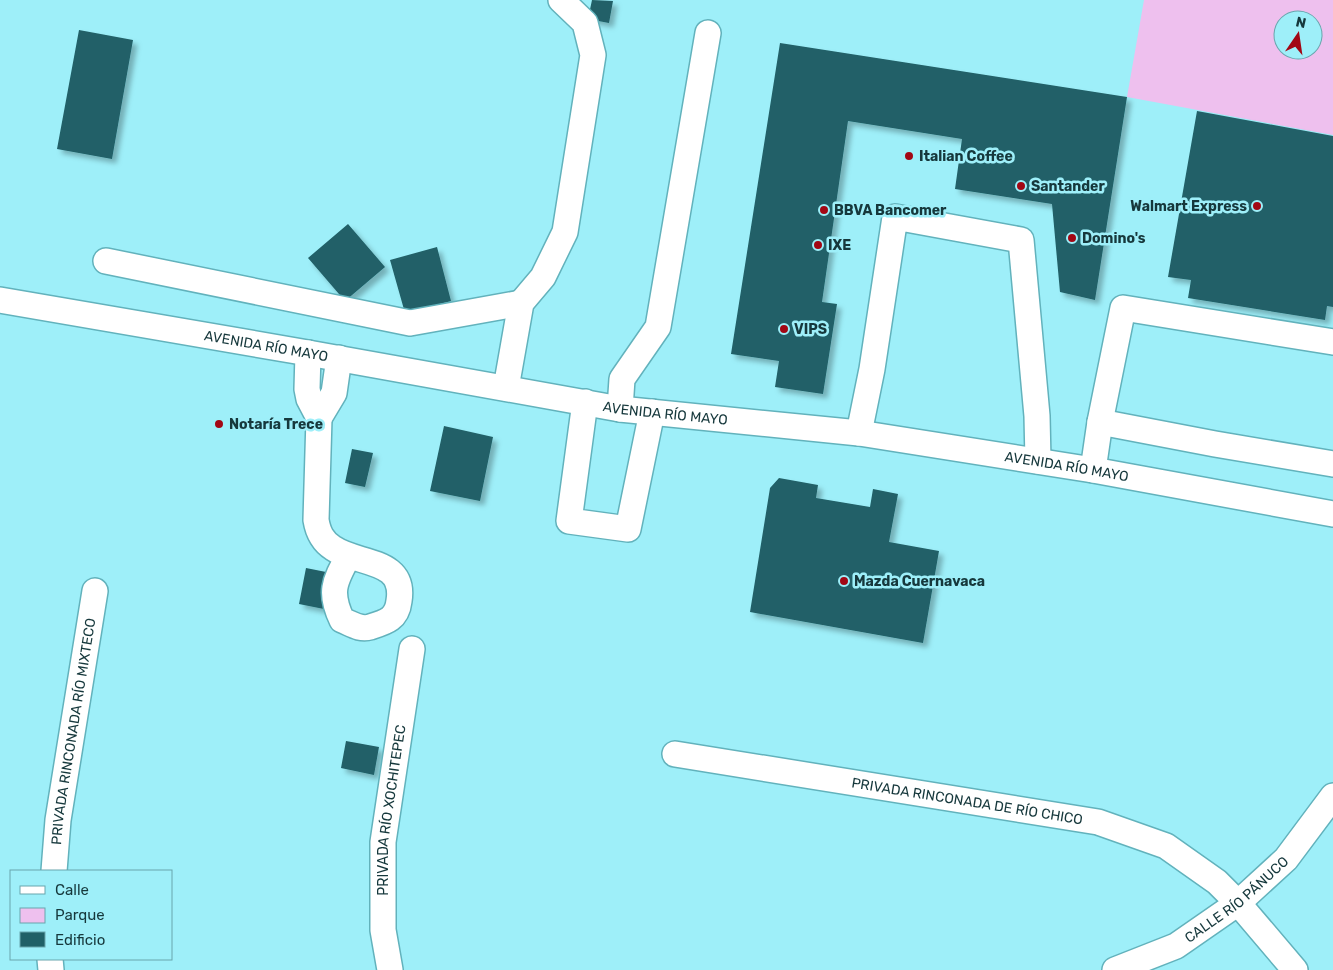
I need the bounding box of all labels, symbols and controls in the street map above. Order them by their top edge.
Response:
north arrow [1273,10,1323,60]
text: N [1294,13,1308,32]
place label: Italian Coffee [919,148,1013,165]
marker: Italian Coffee [903,150,915,162]
place label: Santander [1031,178,1105,195]
marker: Santander [1015,180,1027,192]
place label: Walmart Express [1130,198,1247,215]
marker: Walmart Express [1251,200,1263,212]
place label: BBVA Bancomer [834,202,947,219]
marker: BBVA Bancomer [818,204,830,216]
place label: Domino's [1082,230,1146,247]
marker: Domino's [1066,232,1078,244]
place label: IXE [828,237,851,254]
marker: IXE [812,239,824,251]
place label: VIPS [794,321,827,338]
marker: VIPS [778,323,790,335]
street label: AVENIDA RÍO MAYO [203,327,329,365]
street label: AVENIDA RÍO MAYO [601,398,728,429]
place label: Notaría Trece [229,416,323,433]
marker: Notaría Trece [213,418,225,430]
street label: AVENIDA RÍO MAYO [1003,448,1130,485]
place label: Mazda Cuernavaca [854,573,985,590]
marker: Mazda Cuernavaca [838,575,850,587]
street label: PRIVADA RINCONADA RÍO MIXTECO [48,617,100,846]
street label: PRIVADA RÍO XOCHITEPEC [374,724,410,896]
street label: PRIVADA RINCONADA DE RÍO CHICO [850,775,1084,828]
street label: CALLE RÍO PÁNUCO [1181,853,1292,946]
legend [10,870,172,960]
text: Calle [55,881,89,899]
text: Parque [55,906,105,924]
text: Edificio [55,931,105,949]

